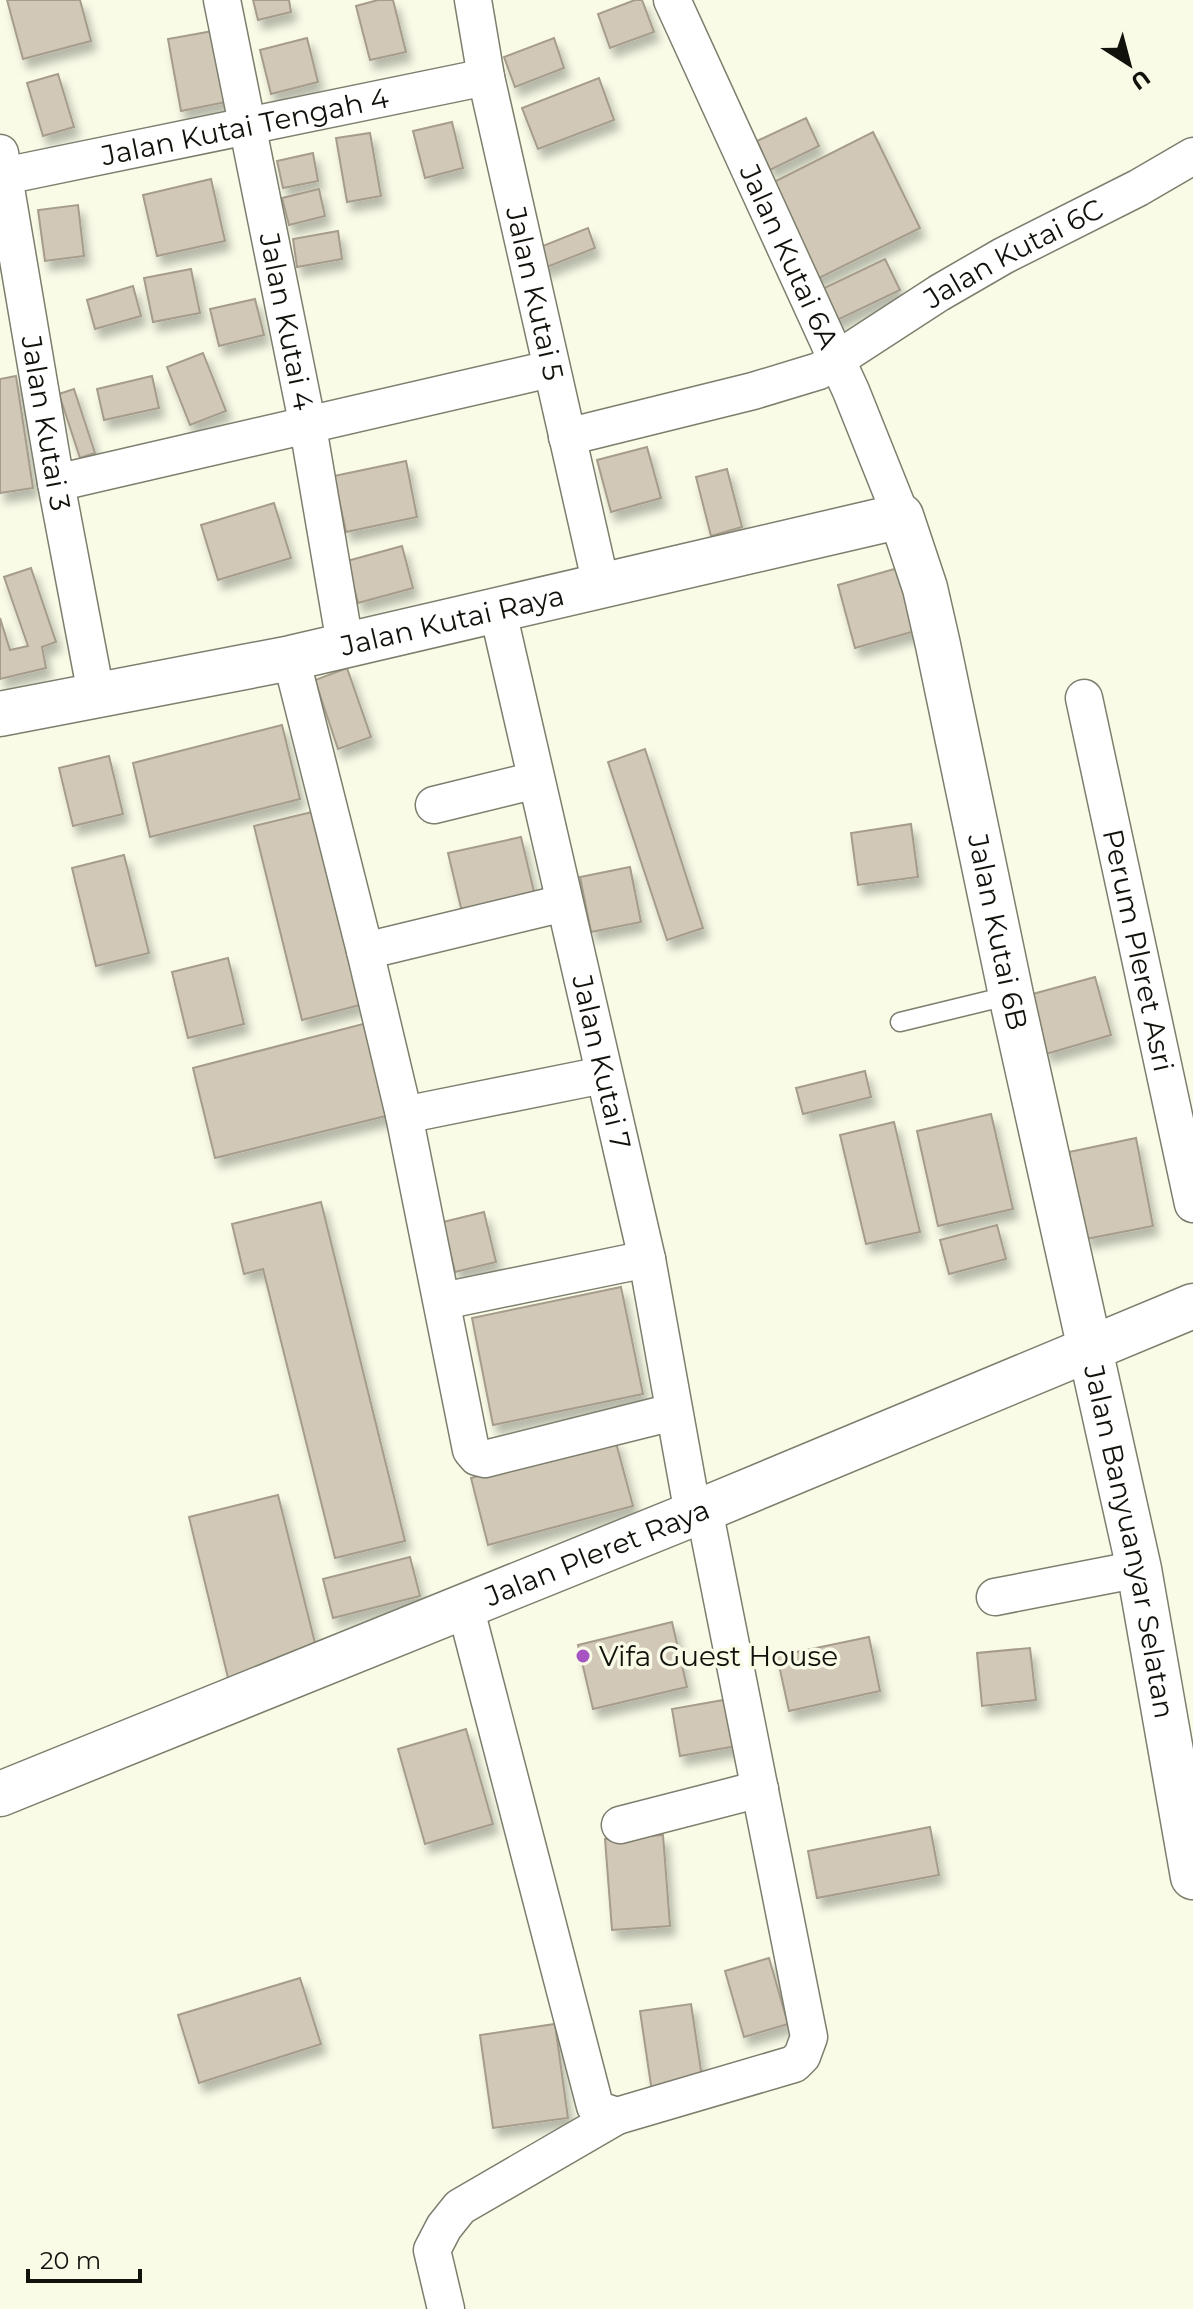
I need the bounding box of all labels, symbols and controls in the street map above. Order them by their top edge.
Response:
north arrow [1089,24,1169,104]
text: U [1126,64,1155,96]
street label: Jalan Kutai Tengah 4 [97,80,392,173]
street label: Jalan Kutai 6A [732,158,847,355]
street label: Jalan Kutai 6C [916,192,1108,316]
street label: Jalan Kutai 5 [499,202,571,384]
street label: Jalan Kutai 4 [252,229,321,414]
street label: Jalan Kutai 3 [14,332,78,514]
street label: Jalan Kutai Raya [336,578,568,663]
street label: Perum Pleret Asri [1096,826,1181,1075]
street label: Jalan Kutai 6B [961,830,1035,1033]
street label: Jalan Kutai 7 [565,971,638,1153]
street label: Jalan Banyuanyar Selatan [1077,1361,1182,1721]
street label: Jalan Pleret Raya [479,1492,714,1614]
place label: Vifa Guest House [599,1639,838,1673]
marker: Vifa Guest House [574,1647,592,1665]
scale bar [28,2233,140,2283]
text: 20 m [40,2246,101,2275]

